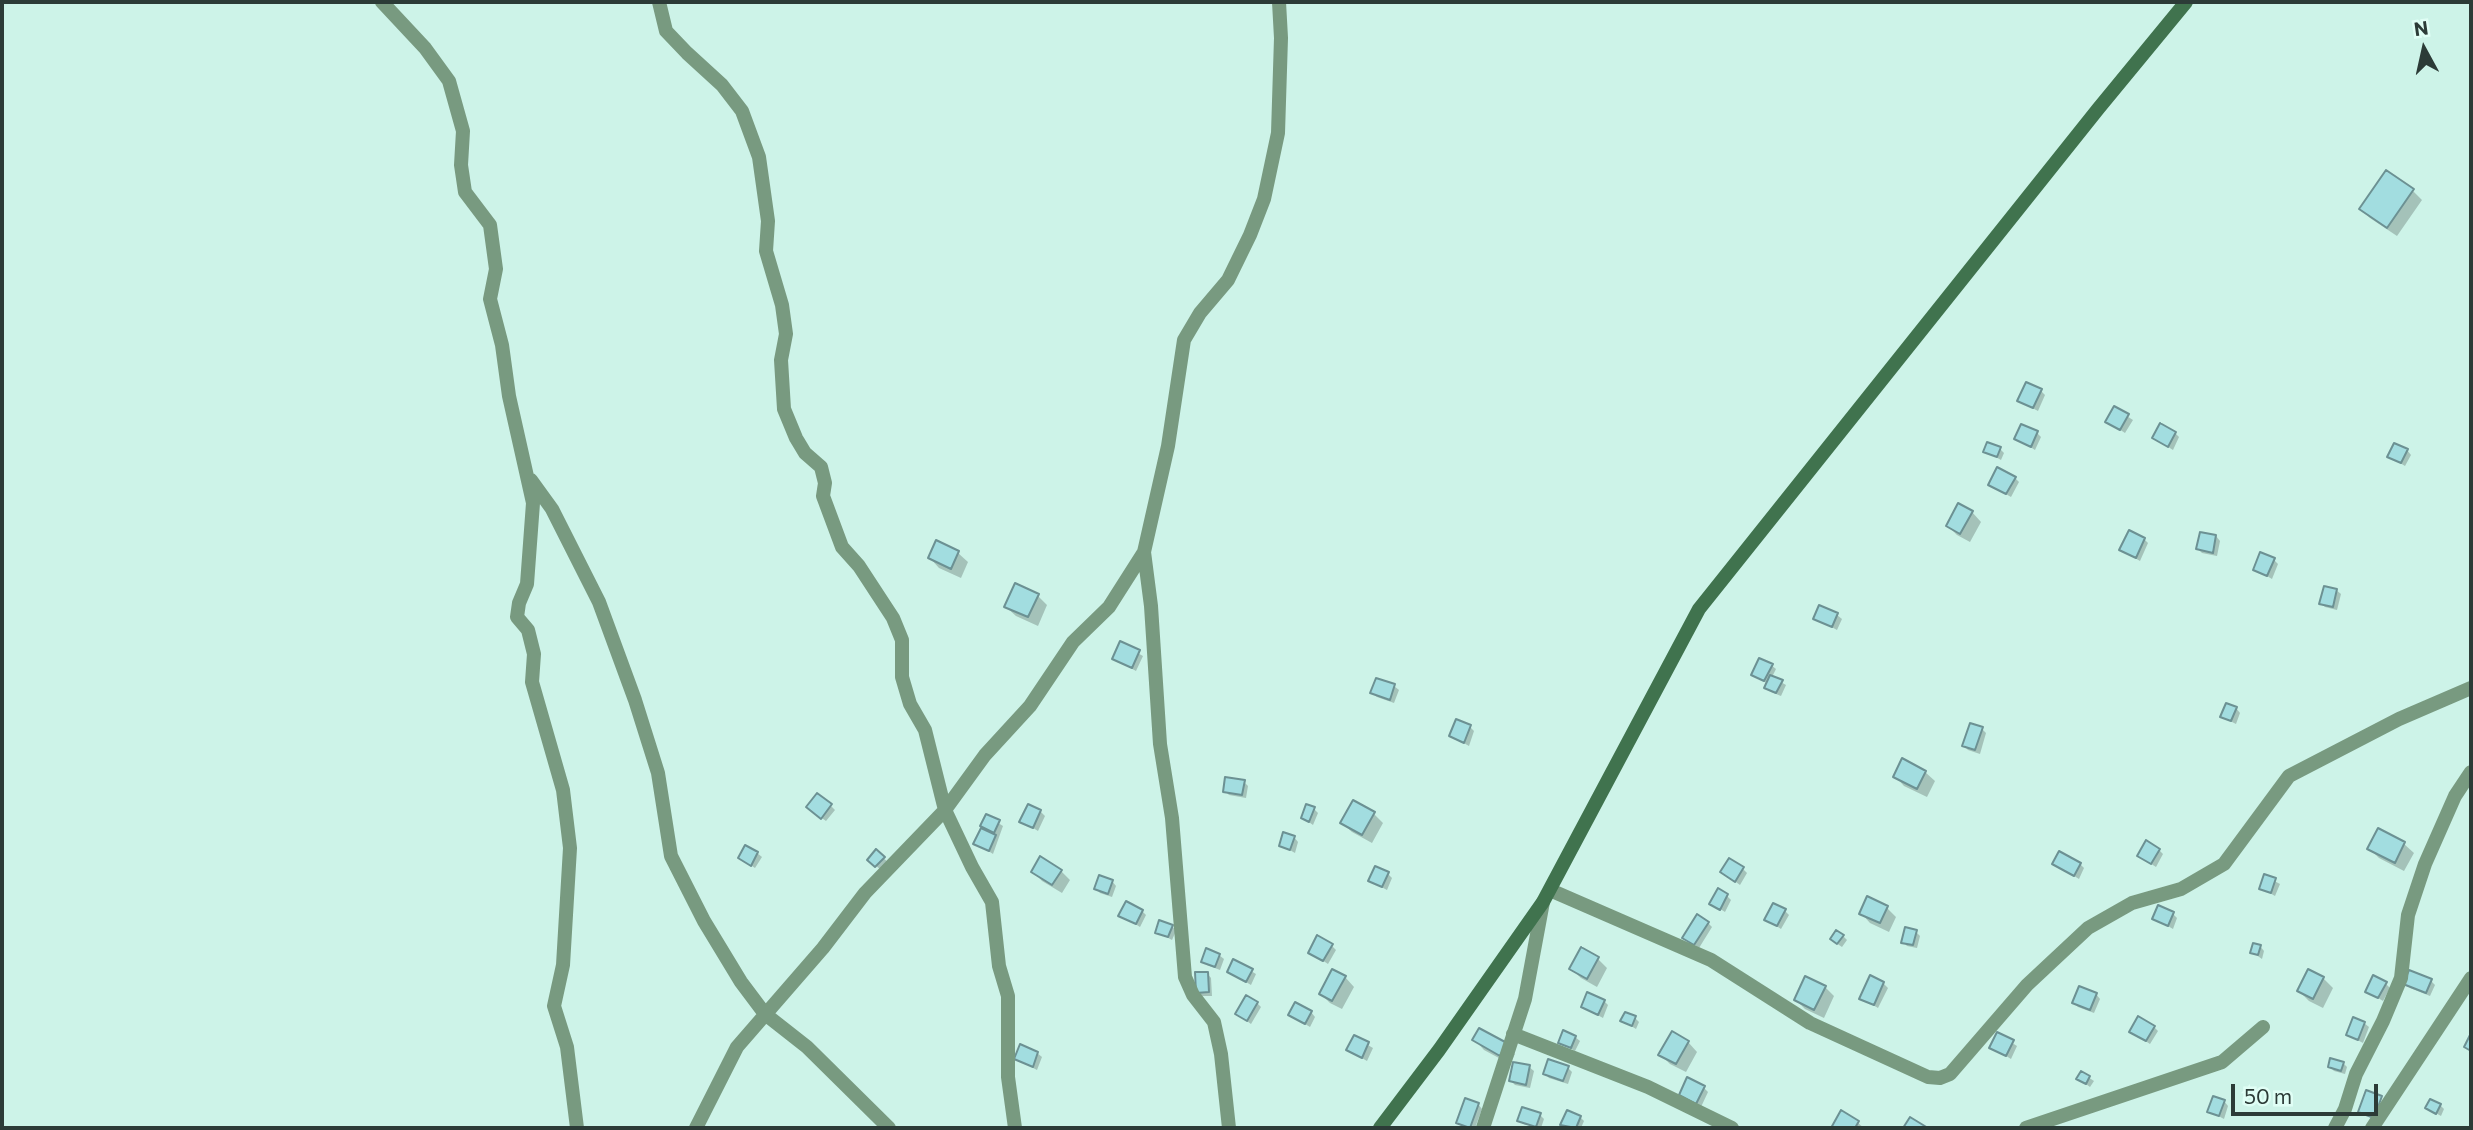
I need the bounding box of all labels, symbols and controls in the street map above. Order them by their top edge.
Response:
north arrow [2389,14,2459,84]
text: N [2412,15,2430,40]
scale bar [2235,1070,2382,1114]
text: 50 m [2244,1083,2292,1108]

